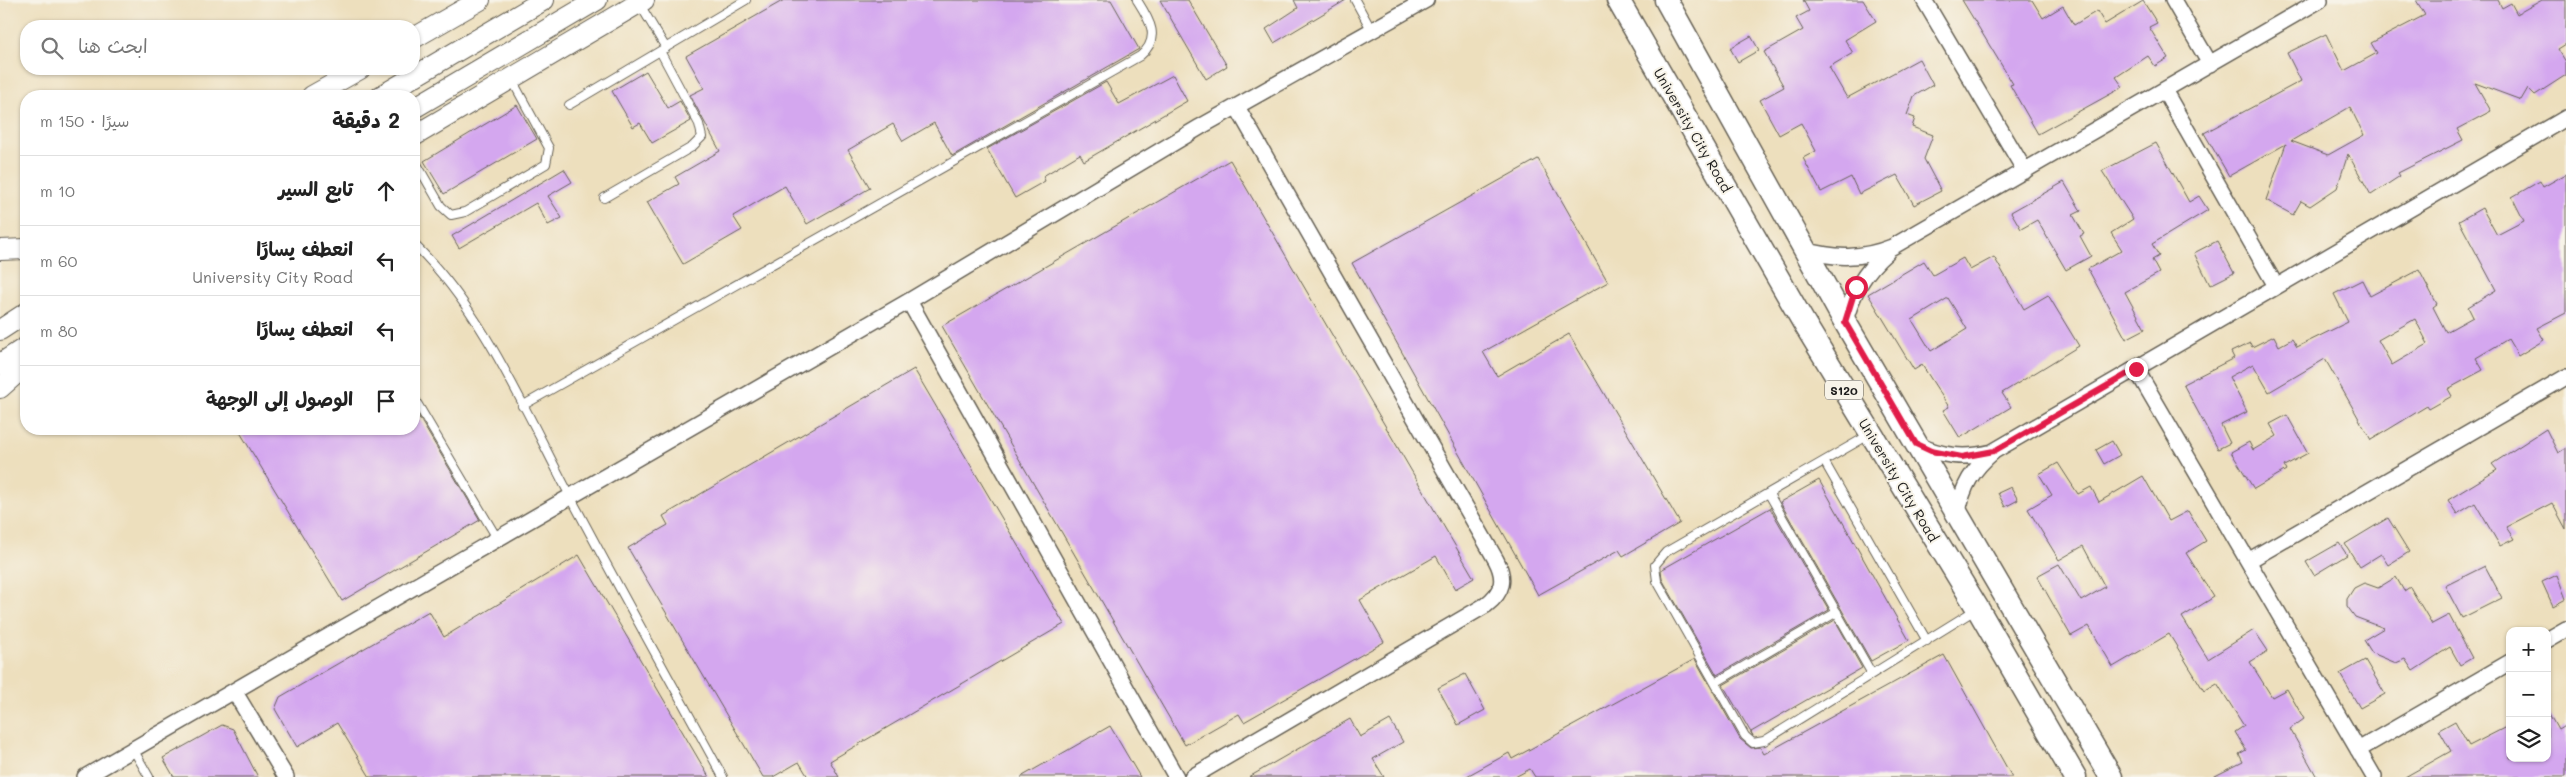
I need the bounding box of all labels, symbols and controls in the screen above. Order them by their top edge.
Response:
search box [20,20,420,75]
text: ابحث هنا [78,33,148,58]
icon: search [38,34,66,62]
street label: University City Road [1650,64,1736,196]
text: 2 دقيقة [332,106,400,133]
text: سيرًا · 150 m [40,110,129,131]
text: تابع السير [278,176,353,201]
icon: ahead [372,177,400,205]
text: 10 m [40,180,75,201]
text: انعطف يسارًا [256,236,353,261]
icon: left [372,247,400,275]
text: 60 m [40,250,77,271]
text: University City Road [192,266,353,287]
route start [1845,276,1868,299]
text: انعطف يسارًا [256,316,353,341]
icon: left [372,317,400,345]
text: 80 m [40,320,77,341]
route end [2125,358,2148,381]
road number: S120 [1825,380,1863,400]
text: الوصول إلى الوجهة [206,386,353,411]
icon: arrive [372,387,400,415]
street label: University City Road [1855,415,1943,545]
map controls [2506,627,2551,762]
button: + [2506,627,2551,672]
button: − [2506,672,2551,717]
button: layers [2506,717,2551,762]

